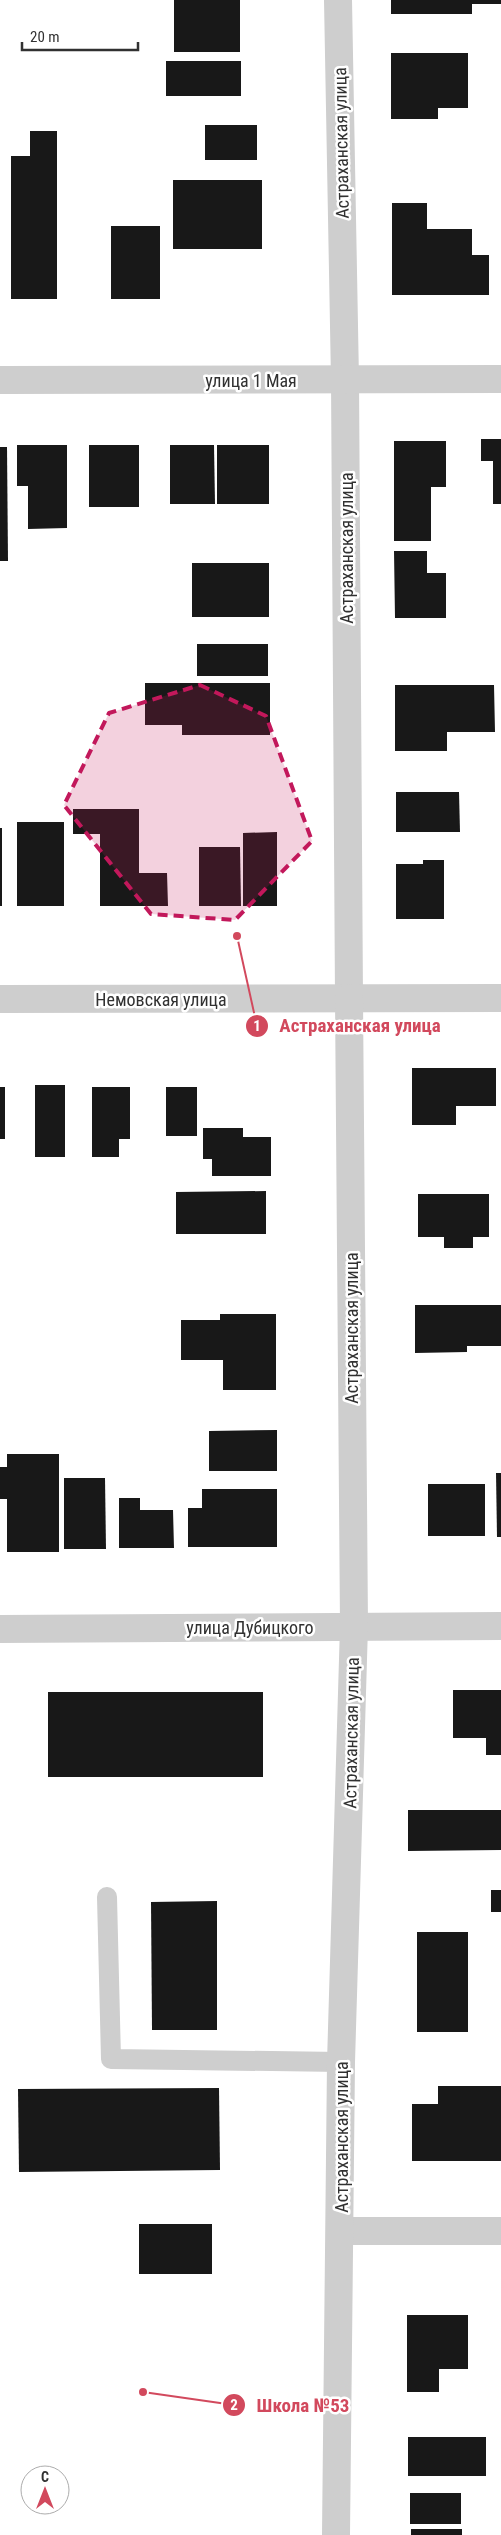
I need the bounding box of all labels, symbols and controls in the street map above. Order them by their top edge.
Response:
scale bar [22,20,139,52]
text: 20 m [30,28,60,46]
street label: Астраханская улица [329,67,353,219]
street label: улица 1 Мая [205,370,297,391]
street label: Астраханская улица [336,472,357,624]
street label: Немовская улица [95,989,227,1010]
callout: Астраханская улица [244,1009,451,1043]
text: Астраханская улица [279,1014,441,1037]
text: 1 [253,1017,261,1035]
street label: Астраханская улица [341,1252,362,1404]
street label: улица Дубицкого [186,1617,314,1638]
street label: Астраханская улица [339,1657,363,1809]
street label: Астраханская улица [331,2061,352,2213]
callout: Школа №53 [222,2388,360,2422]
text: Школа №53 [257,2394,349,2417]
text: 2 [230,2396,238,2414]
north arrow [20,2465,70,2515]
text: С [41,2469,49,2485]

